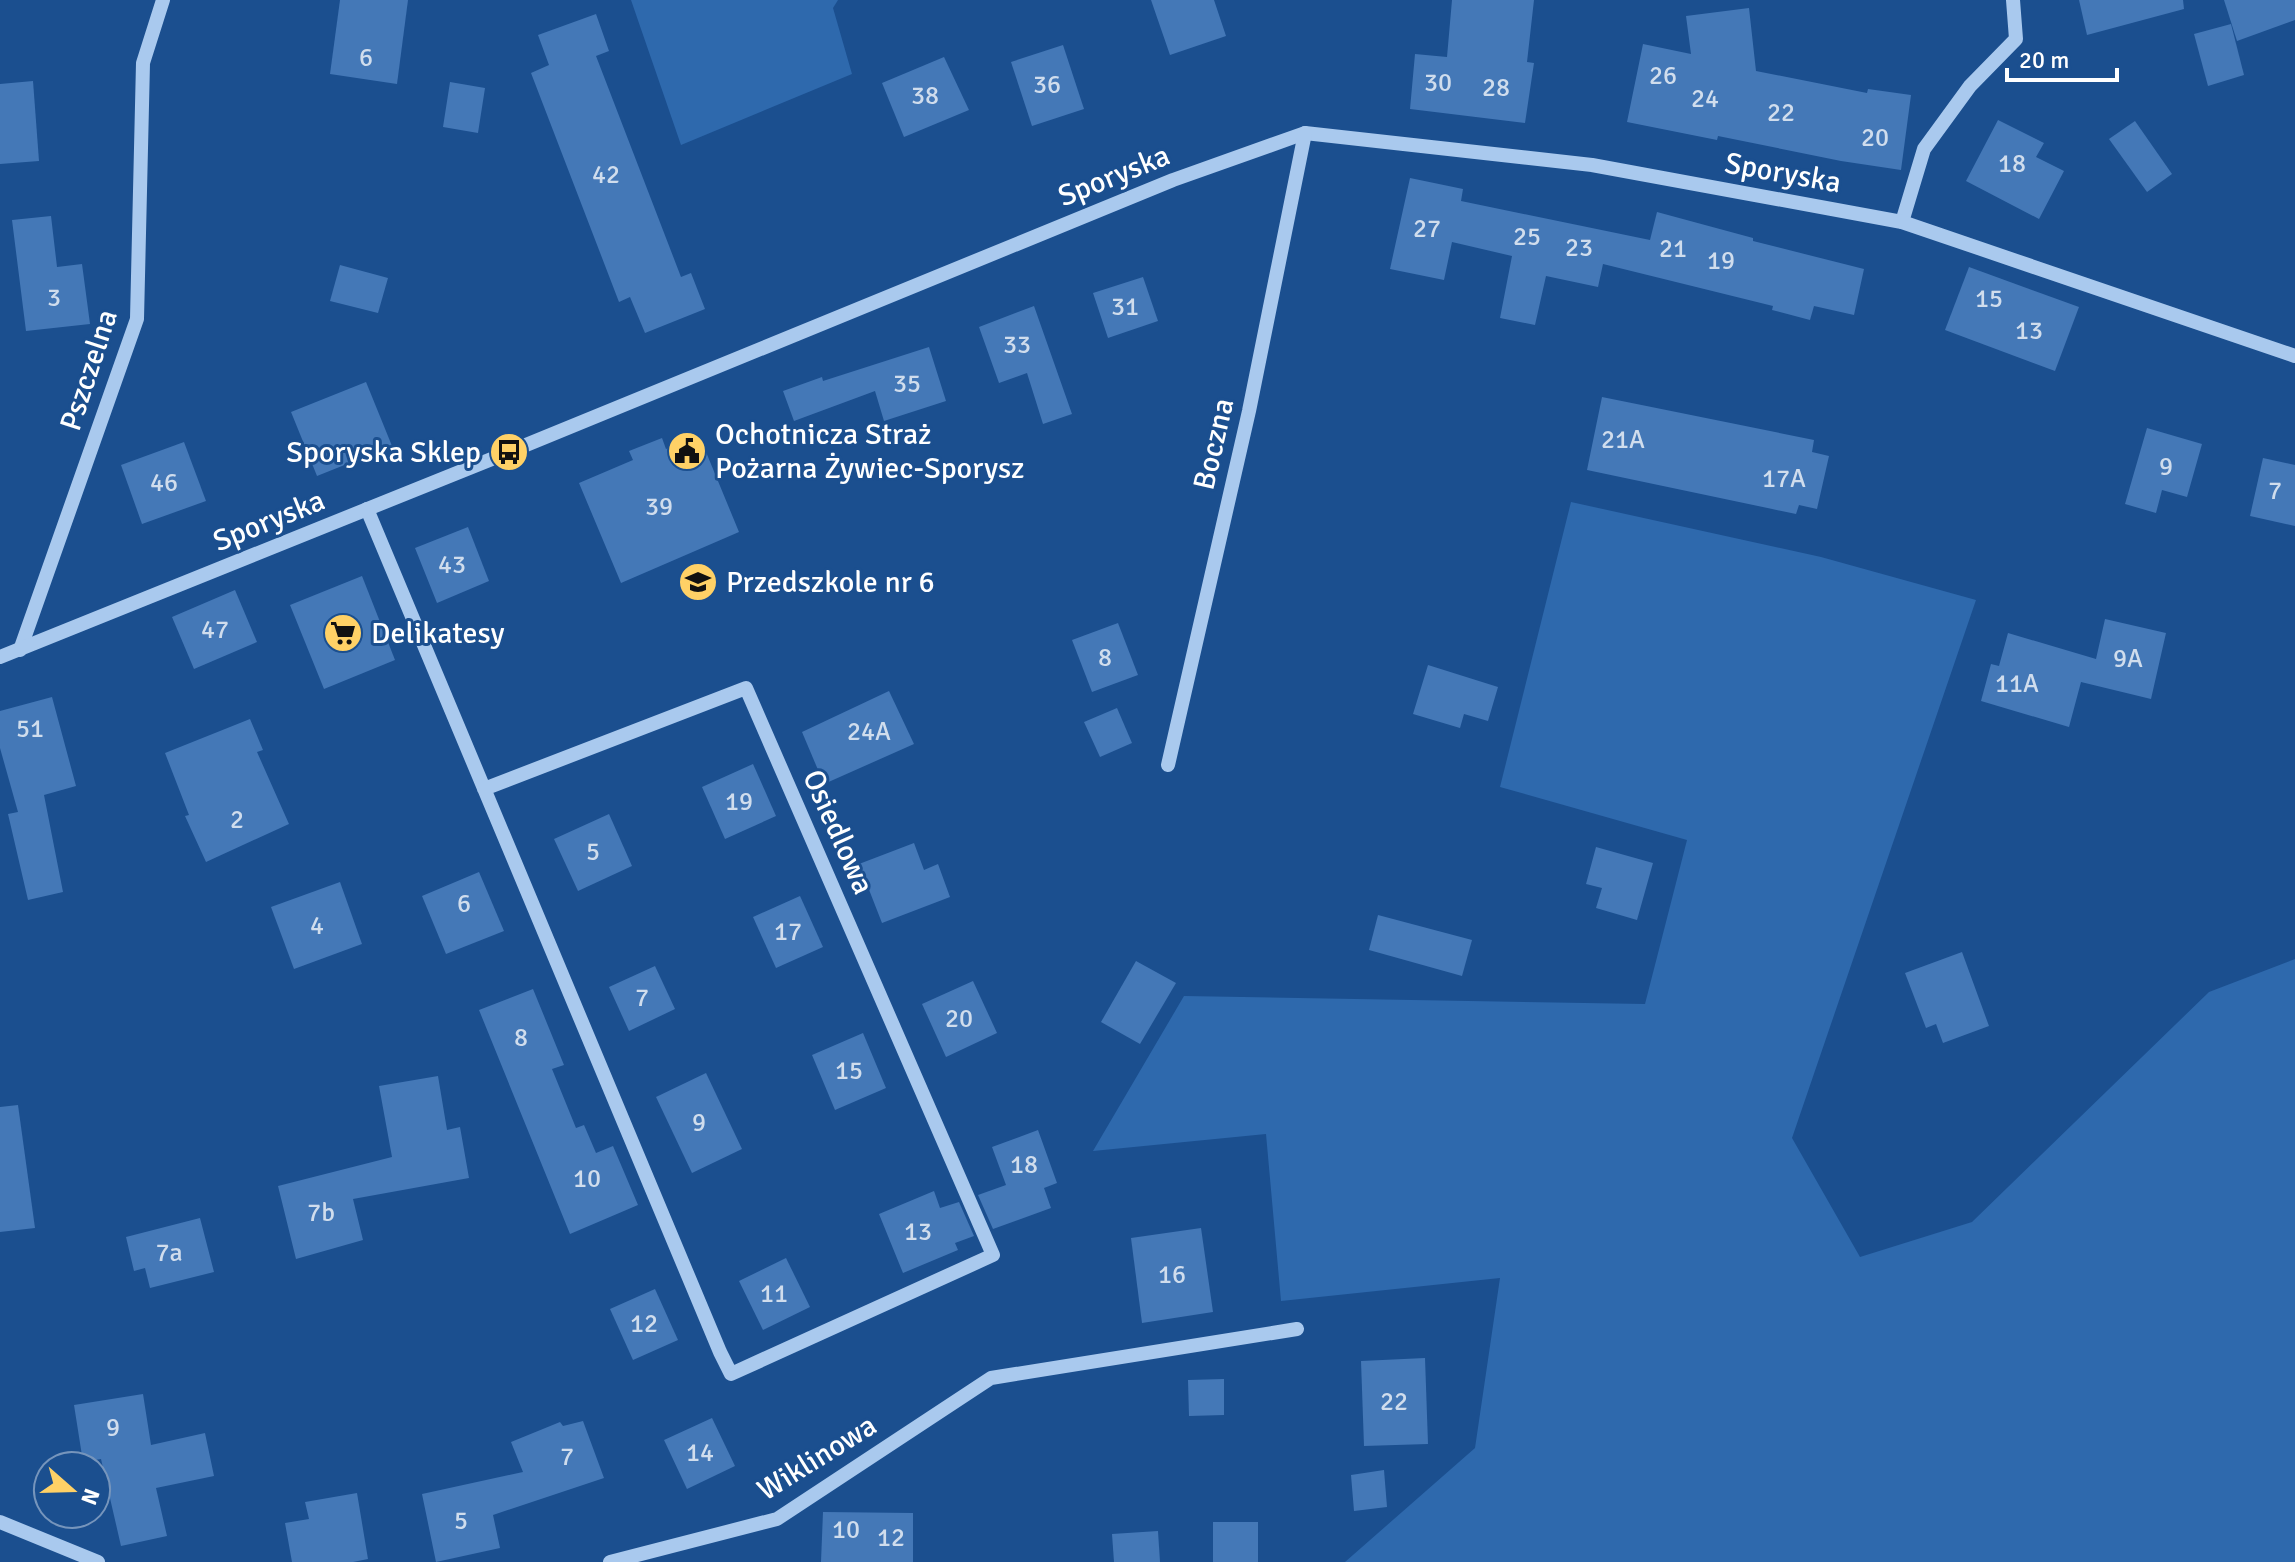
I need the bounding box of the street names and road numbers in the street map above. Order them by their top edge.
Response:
street label: Sporyska [1053,137,1175,215]
street label: Sporyska [1722,145,1844,201]
street label: Pszczelna [52,305,126,435]
street label: Boczna [1186,395,1242,493]
street label: Sporyska [208,482,330,560]
street label: Osiedlowa [794,764,882,900]
street label: Wiklinowa [751,1407,883,1509]

